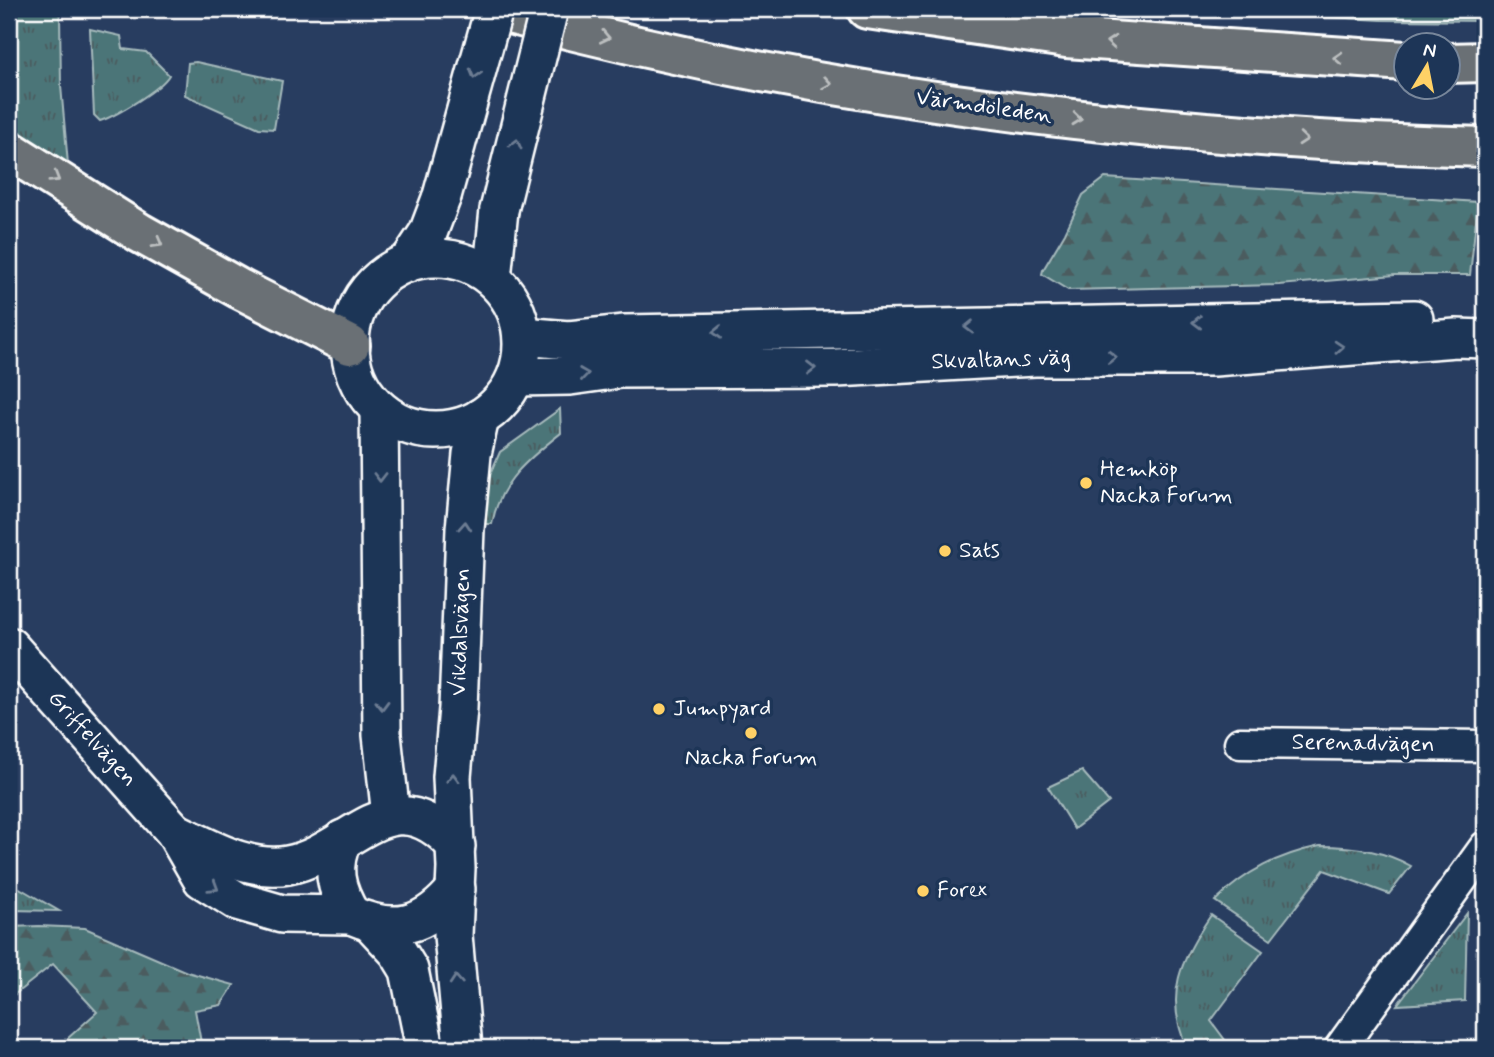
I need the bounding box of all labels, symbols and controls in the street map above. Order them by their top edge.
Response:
one-way arrow [599,28,611,43]
north arrow [1392,32,1462,102]
one-way arrow [1106,35,1117,50]
text: N [1421,37,1438,64]
one-way arrow [1333,51,1344,66]
one-way arrow [469,68,483,80]
one-way arrow [821,75,833,90]
street label: Värmdöleden [914,83,1054,131]
one-way arrow [1071,111,1083,126]
one-way arrow [1298,131,1309,146]
one-way arrow [508,138,522,150]
one-way arrow [47,169,60,182]
one-way arrow [150,235,163,248]
one-way arrow [1191,314,1202,329]
one-way arrow [963,319,974,335]
one-way arrow [711,325,722,340]
one-way arrow [1334,340,1345,355]
street label: Skvaltans väg [931,343,1071,377]
one-way arrow [1107,349,1118,365]
one-way arrow [807,360,817,376]
one-way arrow [578,366,590,381]
place label: Hemköp Nacka Forum [1100,455,1233,511]
one-way arrow [372,472,388,483]
marker: Hemköp Nacka Forum [1078,475,1094,491]
one-way arrow [458,520,473,531]
place label: Sats [959,536,1000,566]
marker: Sats [937,543,953,559]
street label: Vikdalsvägen [444,568,478,696]
street label: Griffelvägen [41,684,143,794]
place label: Jumpyard [673,694,771,724]
one-way arrow [374,700,390,710]
marker: Jumpyard [651,701,667,717]
marker: Nacka Forum [743,725,759,741]
street label: Serenadvägen [1291,728,1435,760]
place label: Nacka Forum [685,743,817,773]
one-way arrow [445,772,461,783]
place label: Forex [937,876,988,906]
one-way arrow [207,878,220,891]
marker: Forex [915,883,931,899]
one-way arrow [449,975,464,986]

